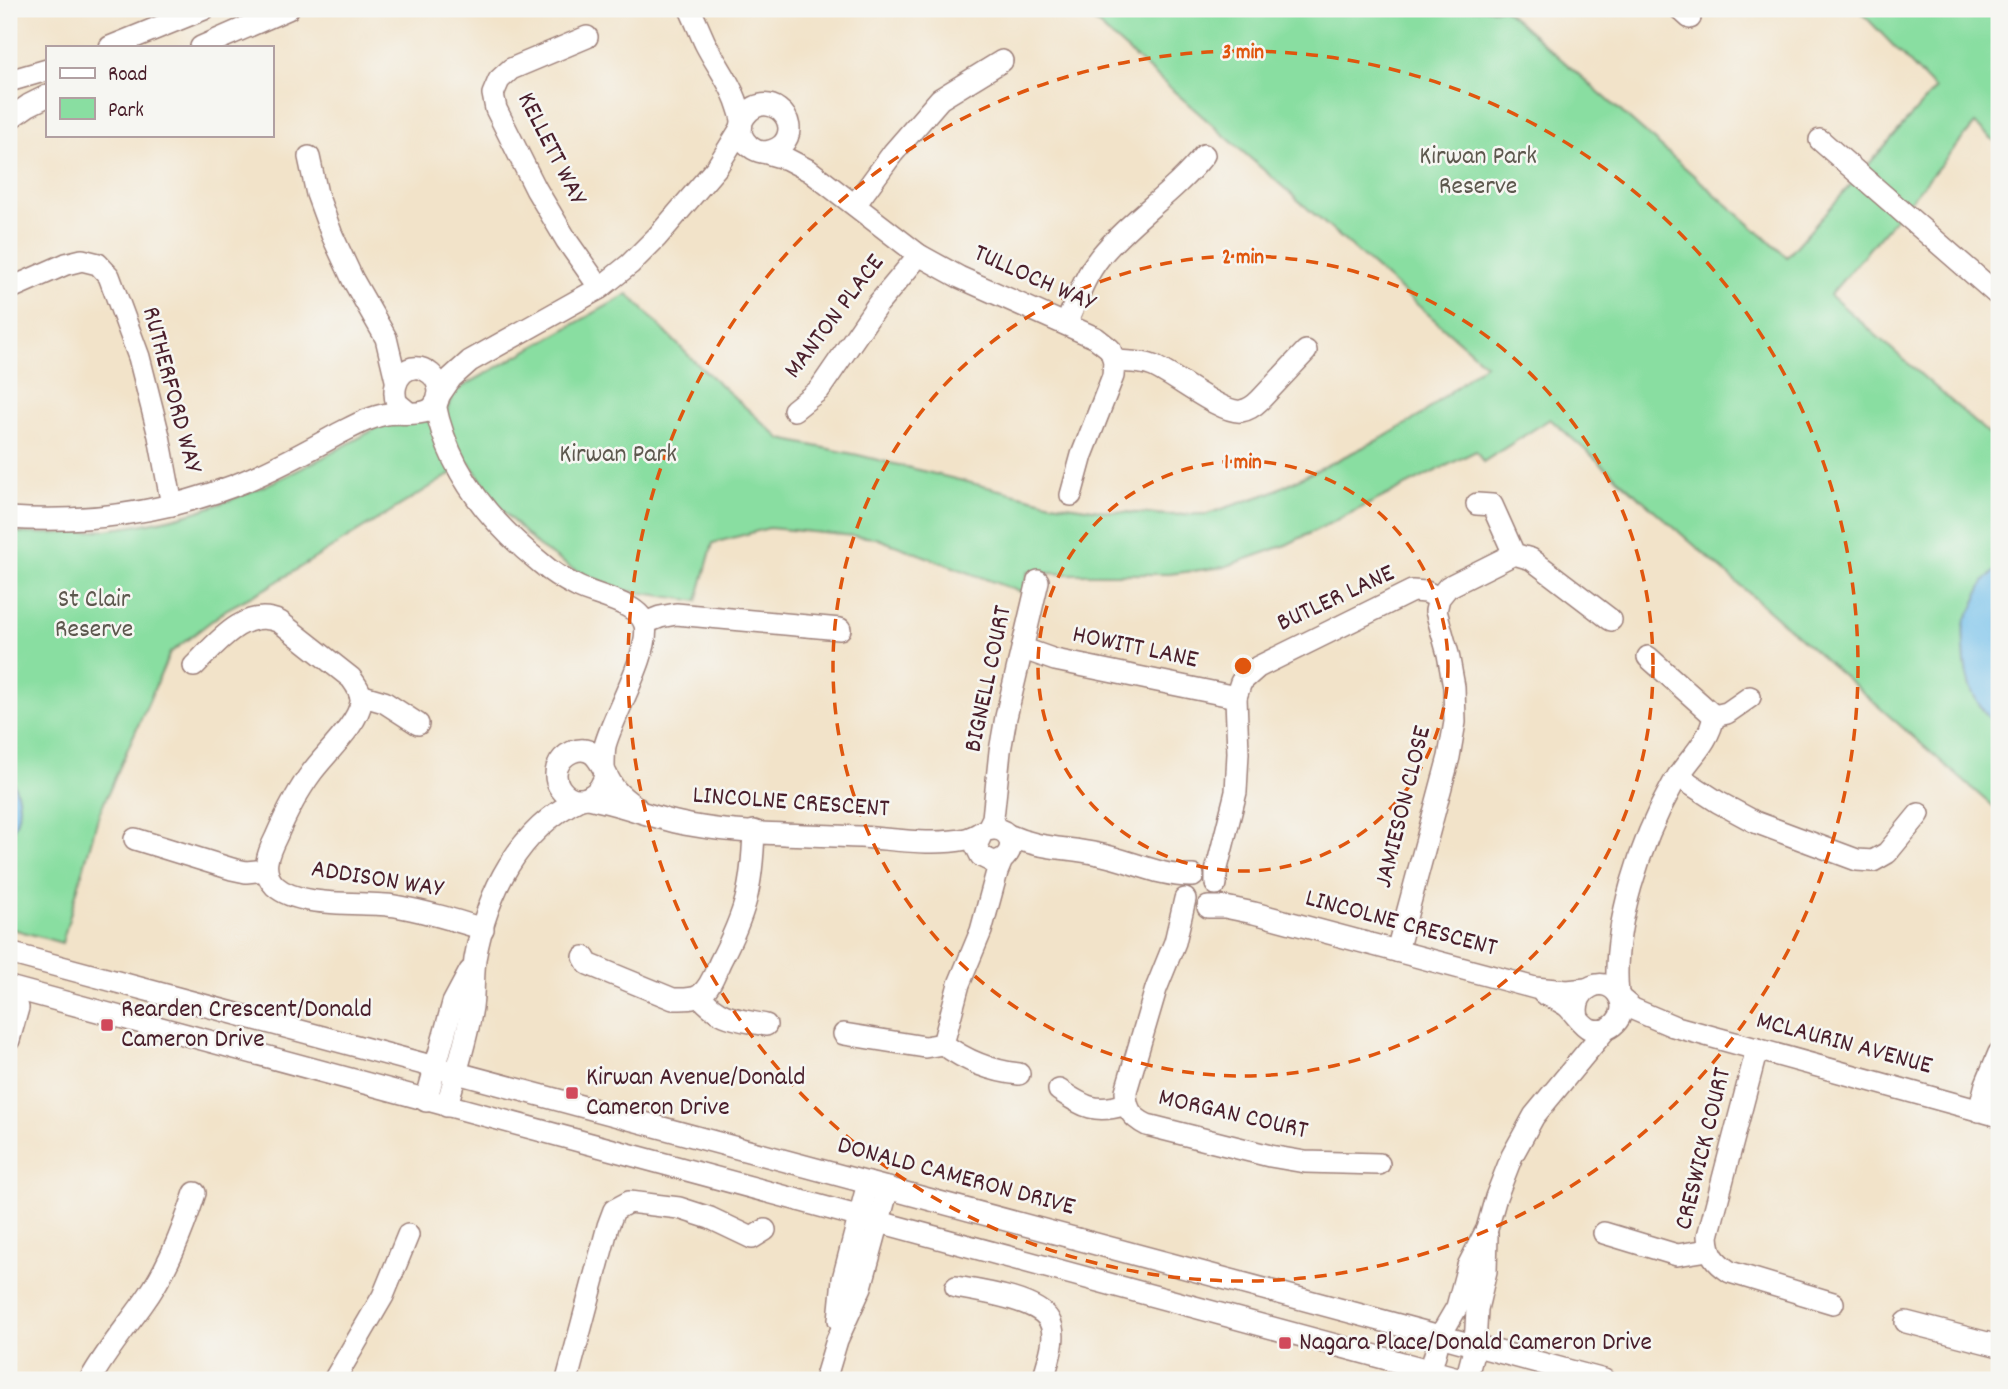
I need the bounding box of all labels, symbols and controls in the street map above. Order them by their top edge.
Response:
text: 3 min [1222,39,1264,69]
legend [46,46,273,136]
text: Road [108,61,147,91]
street label: KELLETT WAY [507,86,596,213]
text: Park [108,97,144,127]
park label: Kirwan Park Reserve [1419,139,1537,206]
street label: TULLOCH WAY [967,236,1102,323]
text: 2 min [1222,244,1264,274]
street label: MANTON PLACE [776,247,894,387]
street label: RUTHERFORD WAY [131,303,211,479]
park label: Kirwan Park [559,437,677,474]
text: 1 min [1224,449,1262,479]
street label: BUTLER LANE [1271,556,1401,642]
park label: St Clair Reserve [55,582,133,649]
street label: BIGNELL COURT [955,602,1023,756]
street label: HOWITT LANE [1069,617,1201,679]
centre of rings [1231,654,1255,678]
street label: JAMIESON CLOSE [1366,722,1442,892]
street label: LINCOLNE CRESCENT [691,778,891,828]
street label: ADDISON WAY [308,851,447,909]
street label: LINCOLNE CRESCENT [1301,881,1502,968]
place label: Rearden Crescent/Donald Cameron Drive [121,992,372,1059]
street label: MCLAURIN AVENUE [1752,1003,1936,1085]
marker: Rearden Crescent/Donald Cameron Drive [99,1017,115,1033]
place label: Kirwan Avenue/Donald Cameron Drive [586,1060,805,1127]
street label: CRESWICK COURT [1666,1063,1742,1234]
street label: MORGAN COURT [1155,1080,1312,1150]
marker: Kirwan Avenue/Donald Cameron Drive [564,1085,580,1101]
street label: DONALD CAMERON DRIVE [833,1128,1079,1227]
place label: Nagara Place/Donald Cameron Drive [1299,1325,1652,1362]
marker: Nagara Place/Donald Cameron Drive [1277,1335,1293,1351]

